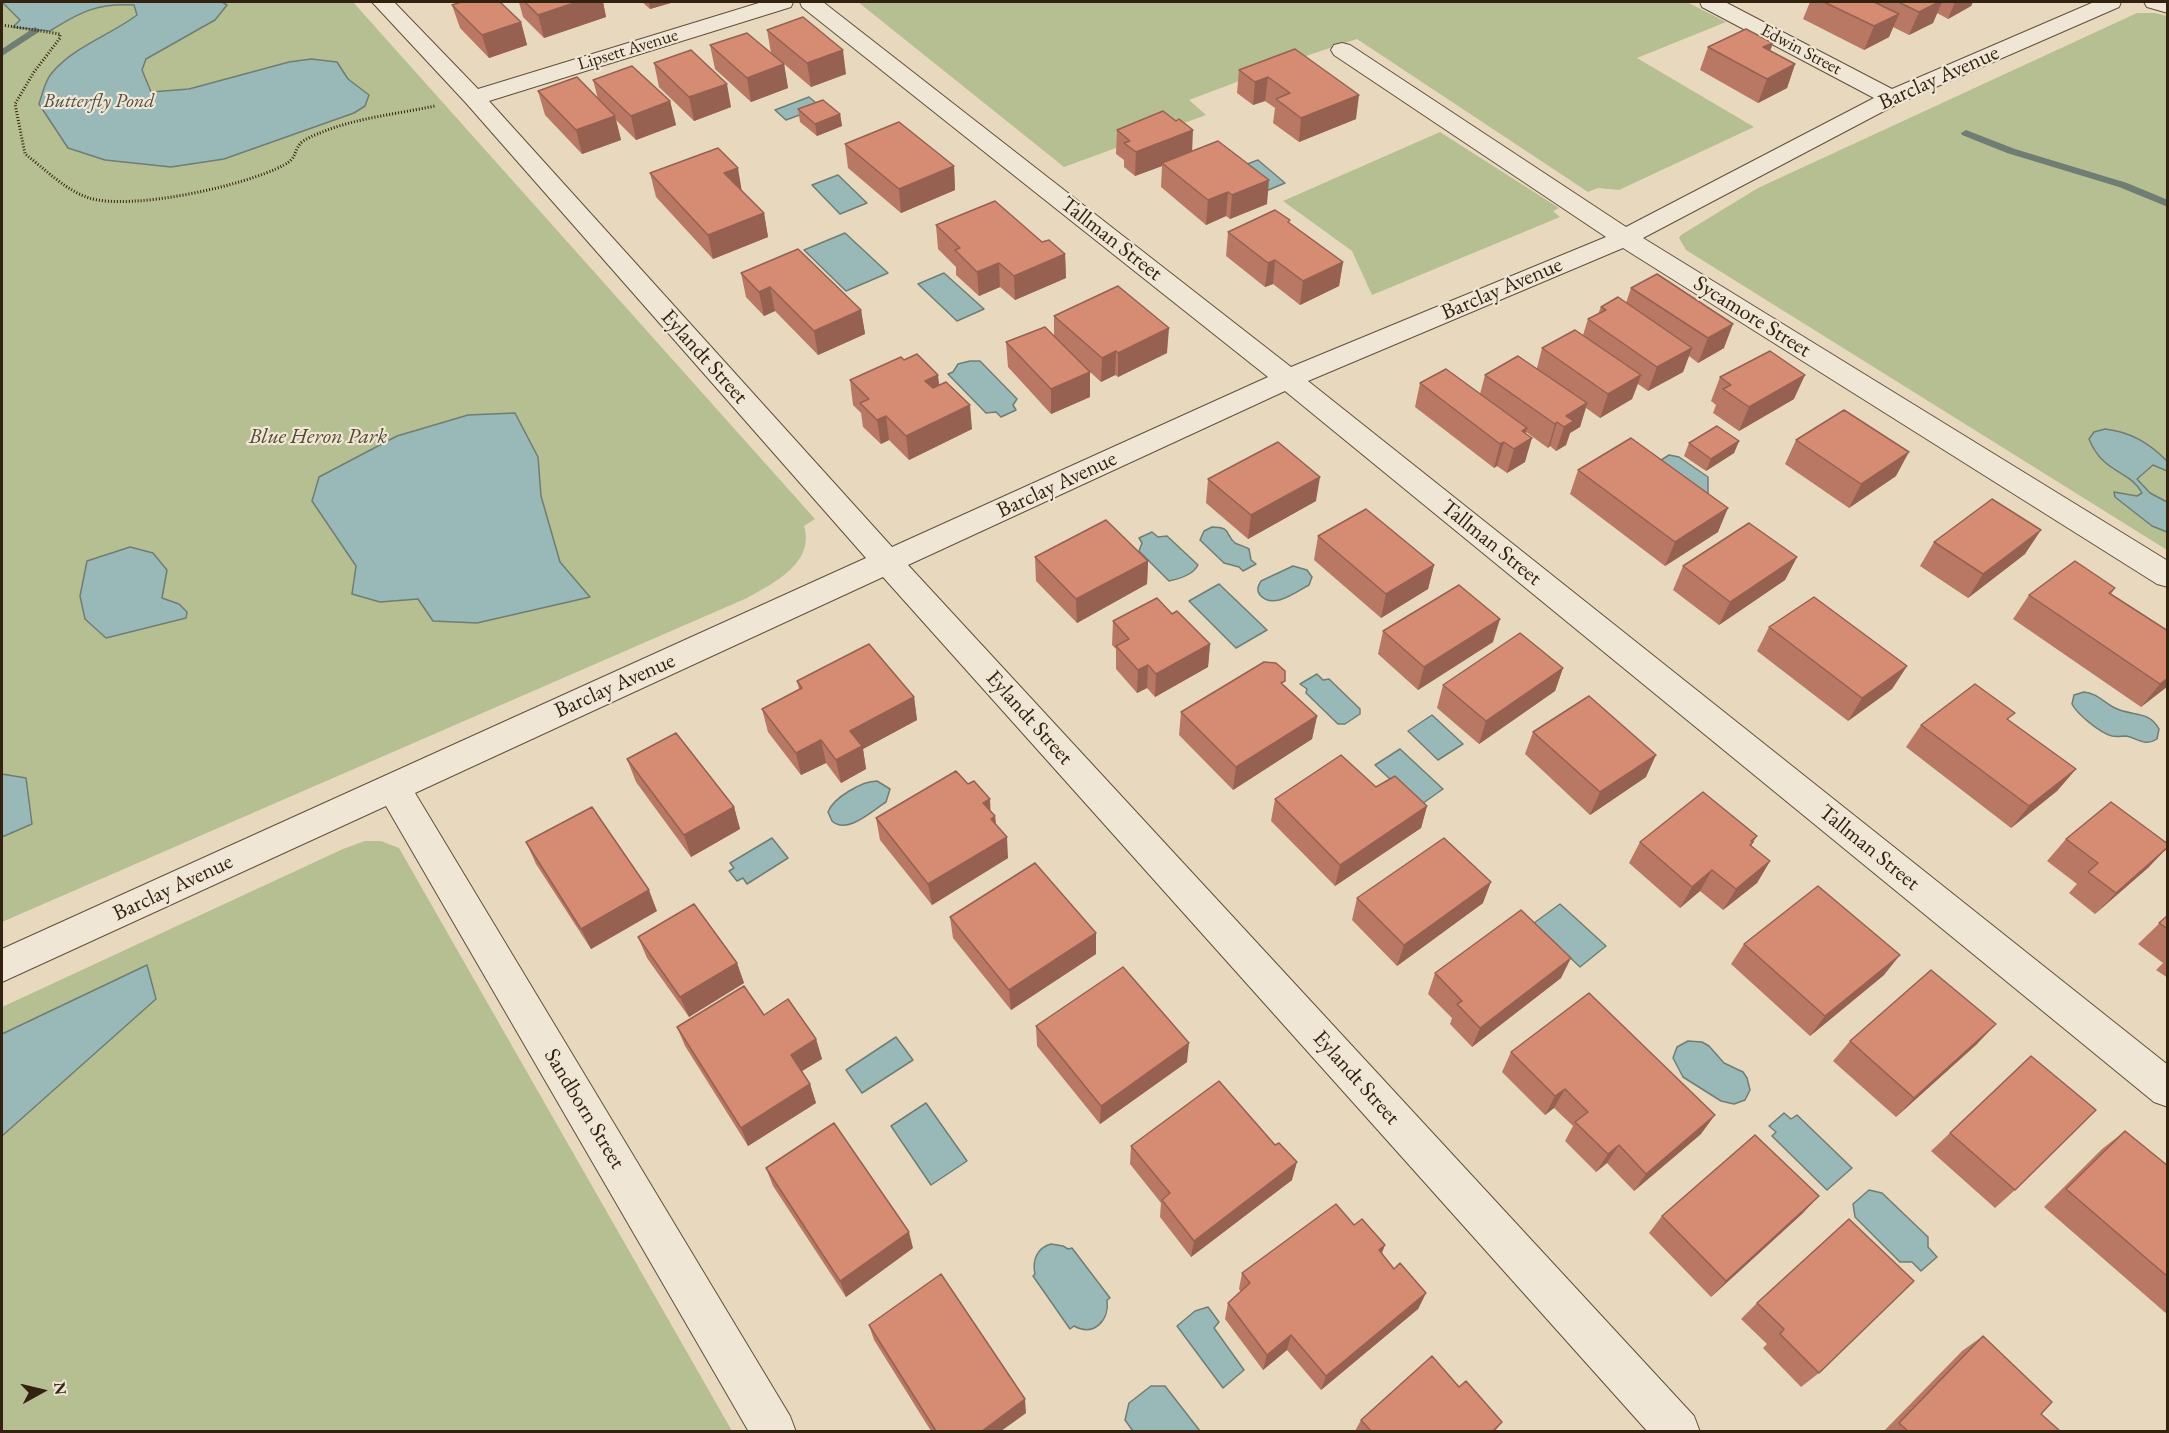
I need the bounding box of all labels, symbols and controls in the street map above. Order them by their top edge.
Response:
street label: Edwin Street [1757,20,1845,80]
street label: Lipsett Avenue [575,25,681,75]
street label: Barclay Avenue [1875,40,2003,116]
water label: Butterfly Pond [43,90,155,114]
street label: Tallman Street [1055,191,1167,287]
street label: Barclay Avenue [1437,252,1567,326]
street label: Sycamore Street [1688,270,1816,364]
street label: Eylandt Street [655,304,753,410]
park label: Blue Heron Park [249,424,387,450]
street label: Barclay Avenue [993,446,1121,524]
street label: Tallman Street [1435,494,1547,592]
street label: Barclay Avenue [551,648,679,724]
street label: Eylandt Street [980,665,1078,771]
street label: Tallman Street [1813,799,1925,897]
street label: Barclay Avenue [109,849,237,927]
street label: Eylandt Street [1307,1025,1405,1131]
street label: Sandborn Street [538,1044,630,1174]
north arrow [12,1361,72,1421]
text: N [49,1381,72,1396]

